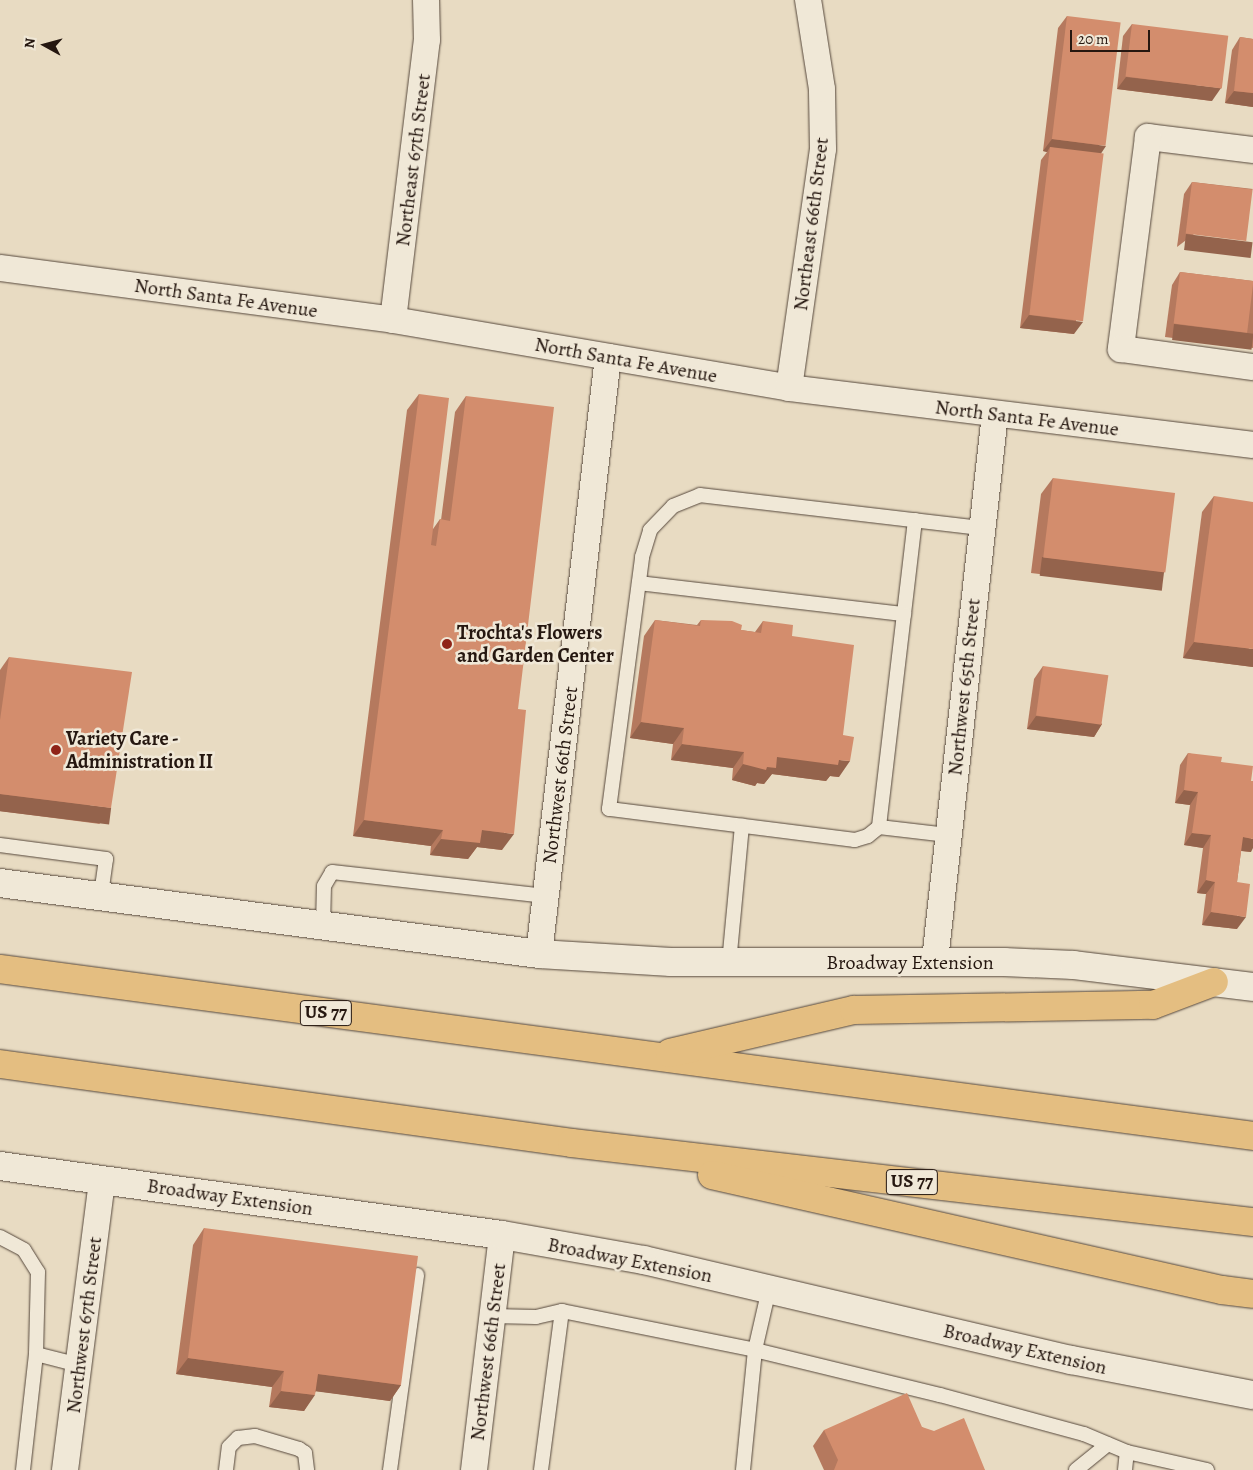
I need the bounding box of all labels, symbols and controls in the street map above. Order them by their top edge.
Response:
north arrow [20,20,70,70]
scale bar [1073,20,1153,52]
text: 20 m [1078,29,1109,49]
text: N [20,37,40,49]
street label: Northeast 67th Street [390,72,436,248]
street label: Northeast 66th Street [788,136,834,312]
street label: North Santa Fe Avenue [133,273,319,323]
street label: North Santa Fe Avenue [533,332,719,388]
street label: North Santa Fe Avenue [934,395,1120,441]
street label: Northwest 65th Street [943,597,985,777]
place label: Trochta's Flowers and Garden Center [457,621,614,668]
marker: Trochta's Flowers and Garden Center [441,638,453,650]
street label: Northwest 66th Street [537,685,583,865]
place label: Variety Care - Administration II [66,726,213,773]
marker: Variety Care - Administration II [50,744,62,756]
street label: Broadway Extension [826,950,994,974]
road number: US 77 [300,996,352,1030]
road number: US 77 [886,1166,938,1198]
street label: Broadway Extension [146,1173,314,1221]
street label: Broadway Extension [546,1232,714,1288]
street label: Northwest 67th Street [61,1235,107,1415]
street label: Northwest 66th Street [465,1262,511,1442]
street label: Broadway Extension [941,1318,1109,1380]

